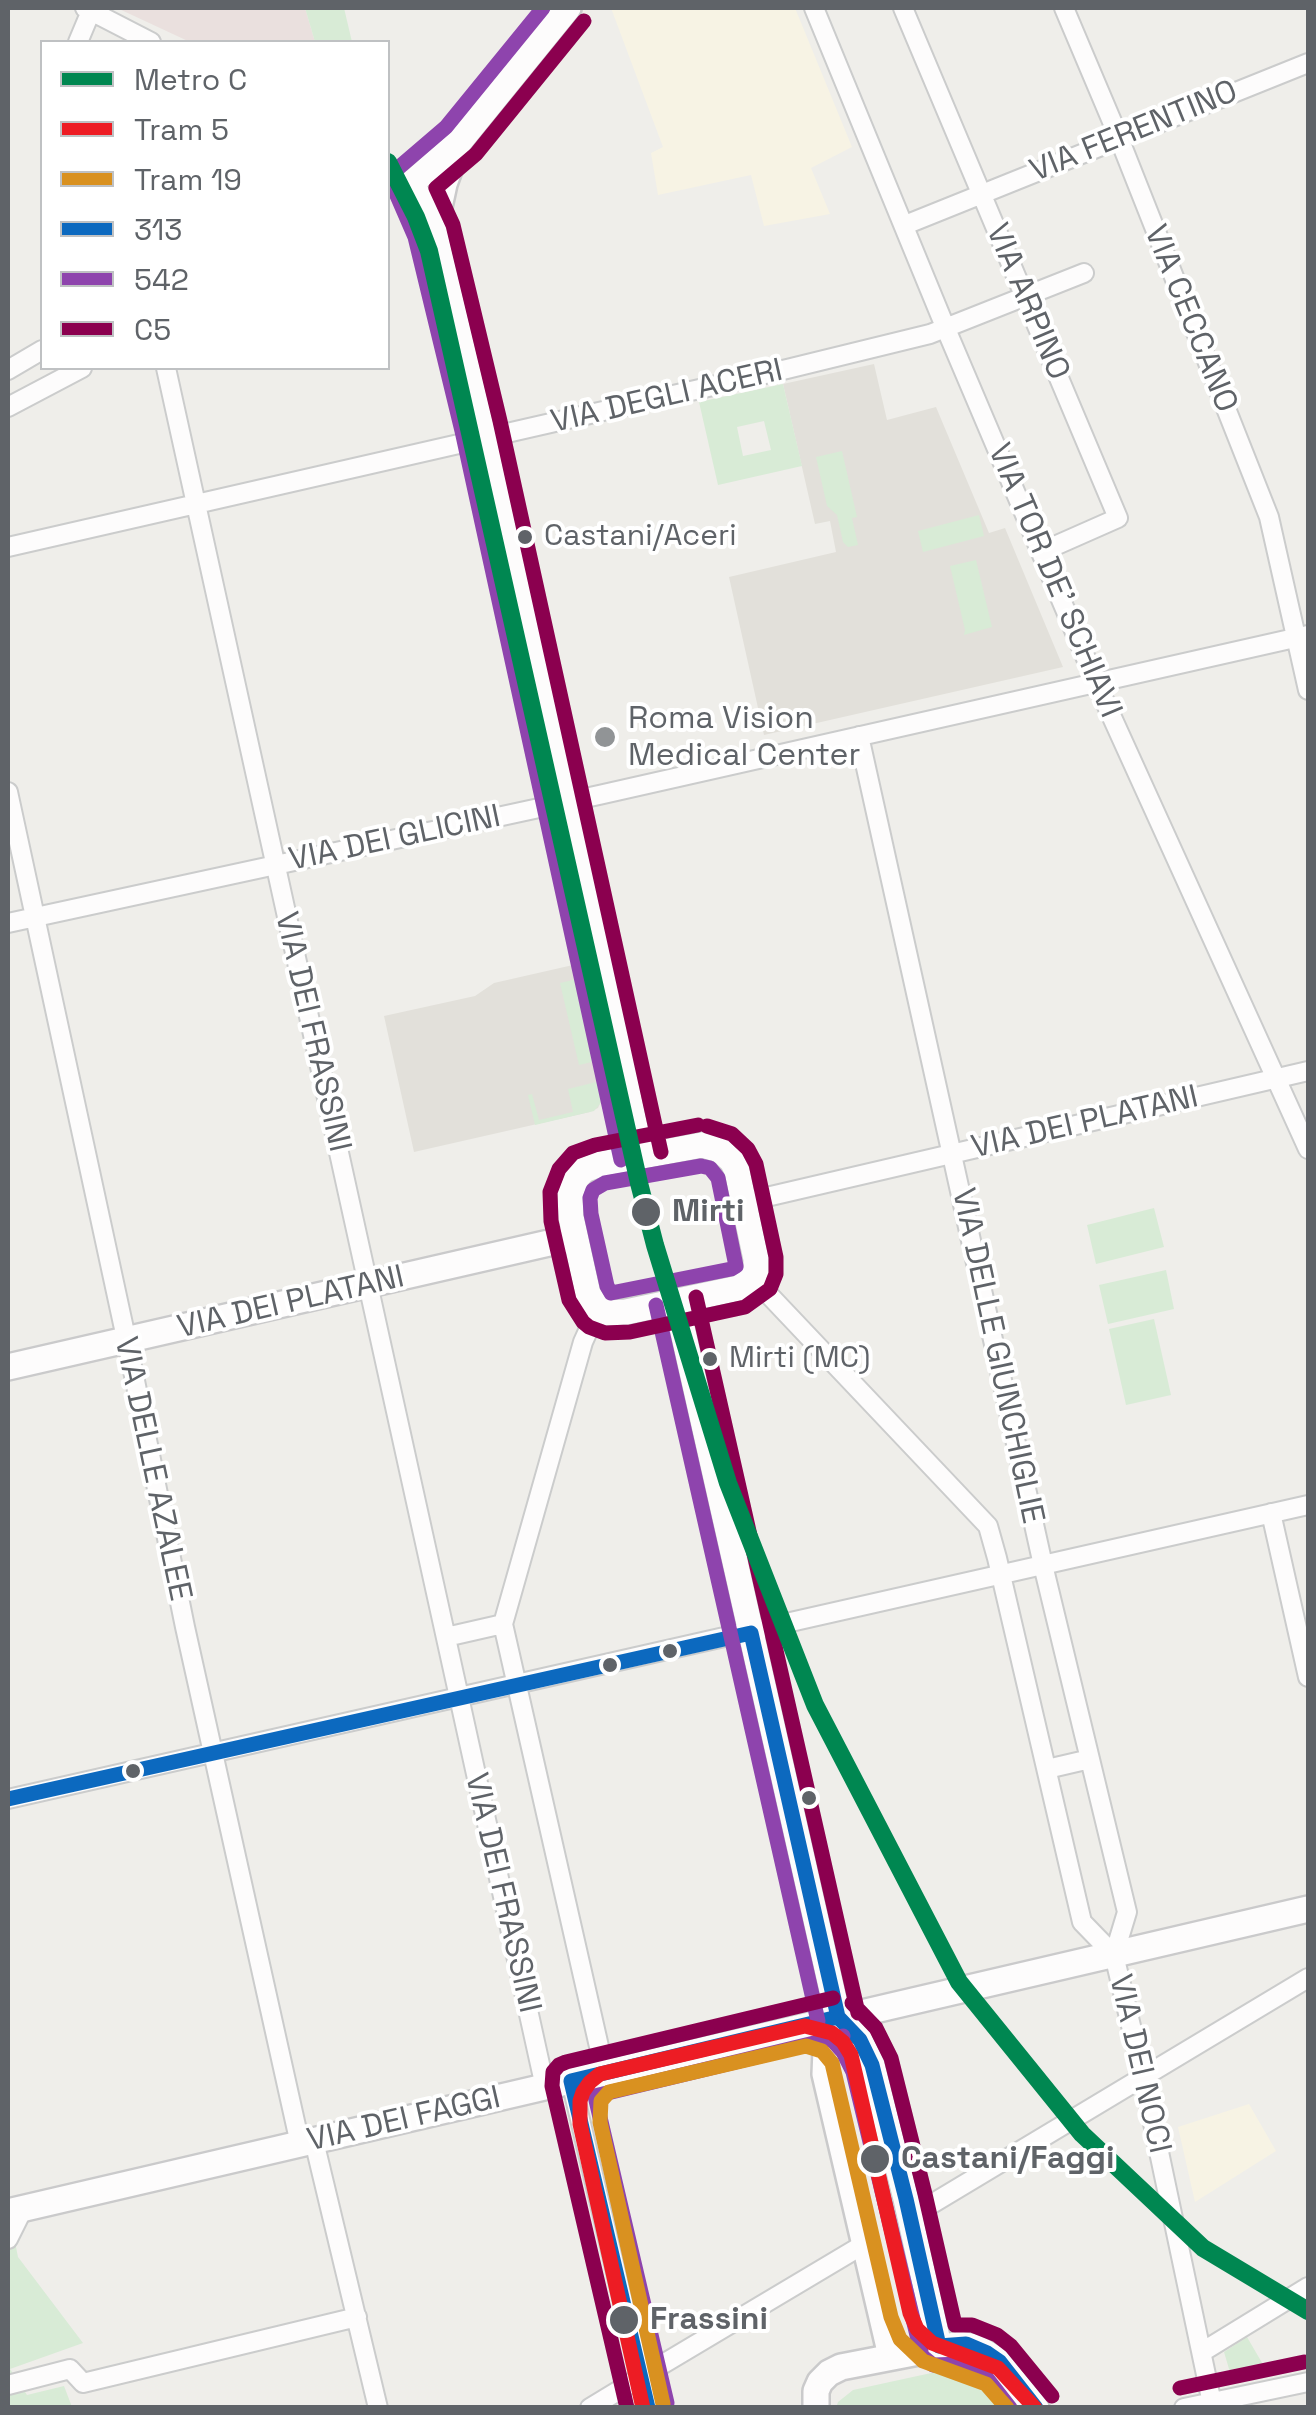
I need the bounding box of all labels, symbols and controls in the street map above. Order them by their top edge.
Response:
legend [40,40,390,370]
text: Metro C [134,60,247,99]
street label: VIA FERENTINO [1025,73,1243,191]
text: Tram 5 [134,110,229,149]
text: Tram 19 [134,160,242,199]
text: 313 [134,210,182,249]
street label: VIA ARPINO [977,218,1077,386]
street label: VIA CECCANO [1135,220,1245,418]
text: 542 [134,260,189,299]
text: C5 [134,310,171,349]
street label: VIA DEGLI ACERI [548,352,786,442]
street label: VIA TOR DE' SCHIAVI [979,438,1129,724]
place label: Castani/Aceri [544,519,737,555]
marker: Castani/Aceri [515,527,535,547]
place label: Roma Vision Medical Center [628,700,860,775]
marker: Roma Vision Medical Center [592,724,618,750]
street label: VIA DEI GLICINI [286,798,504,880]
street label: VIA DEI FRASSINI [266,908,358,1156]
street label: VIA DEI PLATANI [968,1078,1202,1168]
street label: VIA DELLE GIUNCHIGLIE [943,1185,1051,1527]
place label: Mirti [672,1193,745,1231]
marker: Mirti [629,1195,663,1229]
street label: VIA DEI PLATANI [174,1258,408,1348]
street label: VIA DELLE AZALEE [105,1334,199,1604]
place label: Mirti (MC) [729,1341,870,1377]
marker: Mirti (MC) [700,1349,720,1369]
unlabelled marker [660,1641,680,1661]
unlabelled marker [600,1655,620,1675]
unlabelled marker [123,1761,143,1781]
street label: VIA DEI FRASSINI [456,1769,548,2017]
unlabelled marker [799,1788,819,1808]
street label: VIA DEI NOCI [1100,1971,1178,2157]
street label: VIA DEI FAGGI [304,2079,504,2161]
place label: Castani/Faggi [901,2140,1115,2178]
marker: Castani/Faggi [858,2142,892,2176]
place label: Frassini [650,2301,768,2339]
marker: Frassini [607,2303,641,2337]

